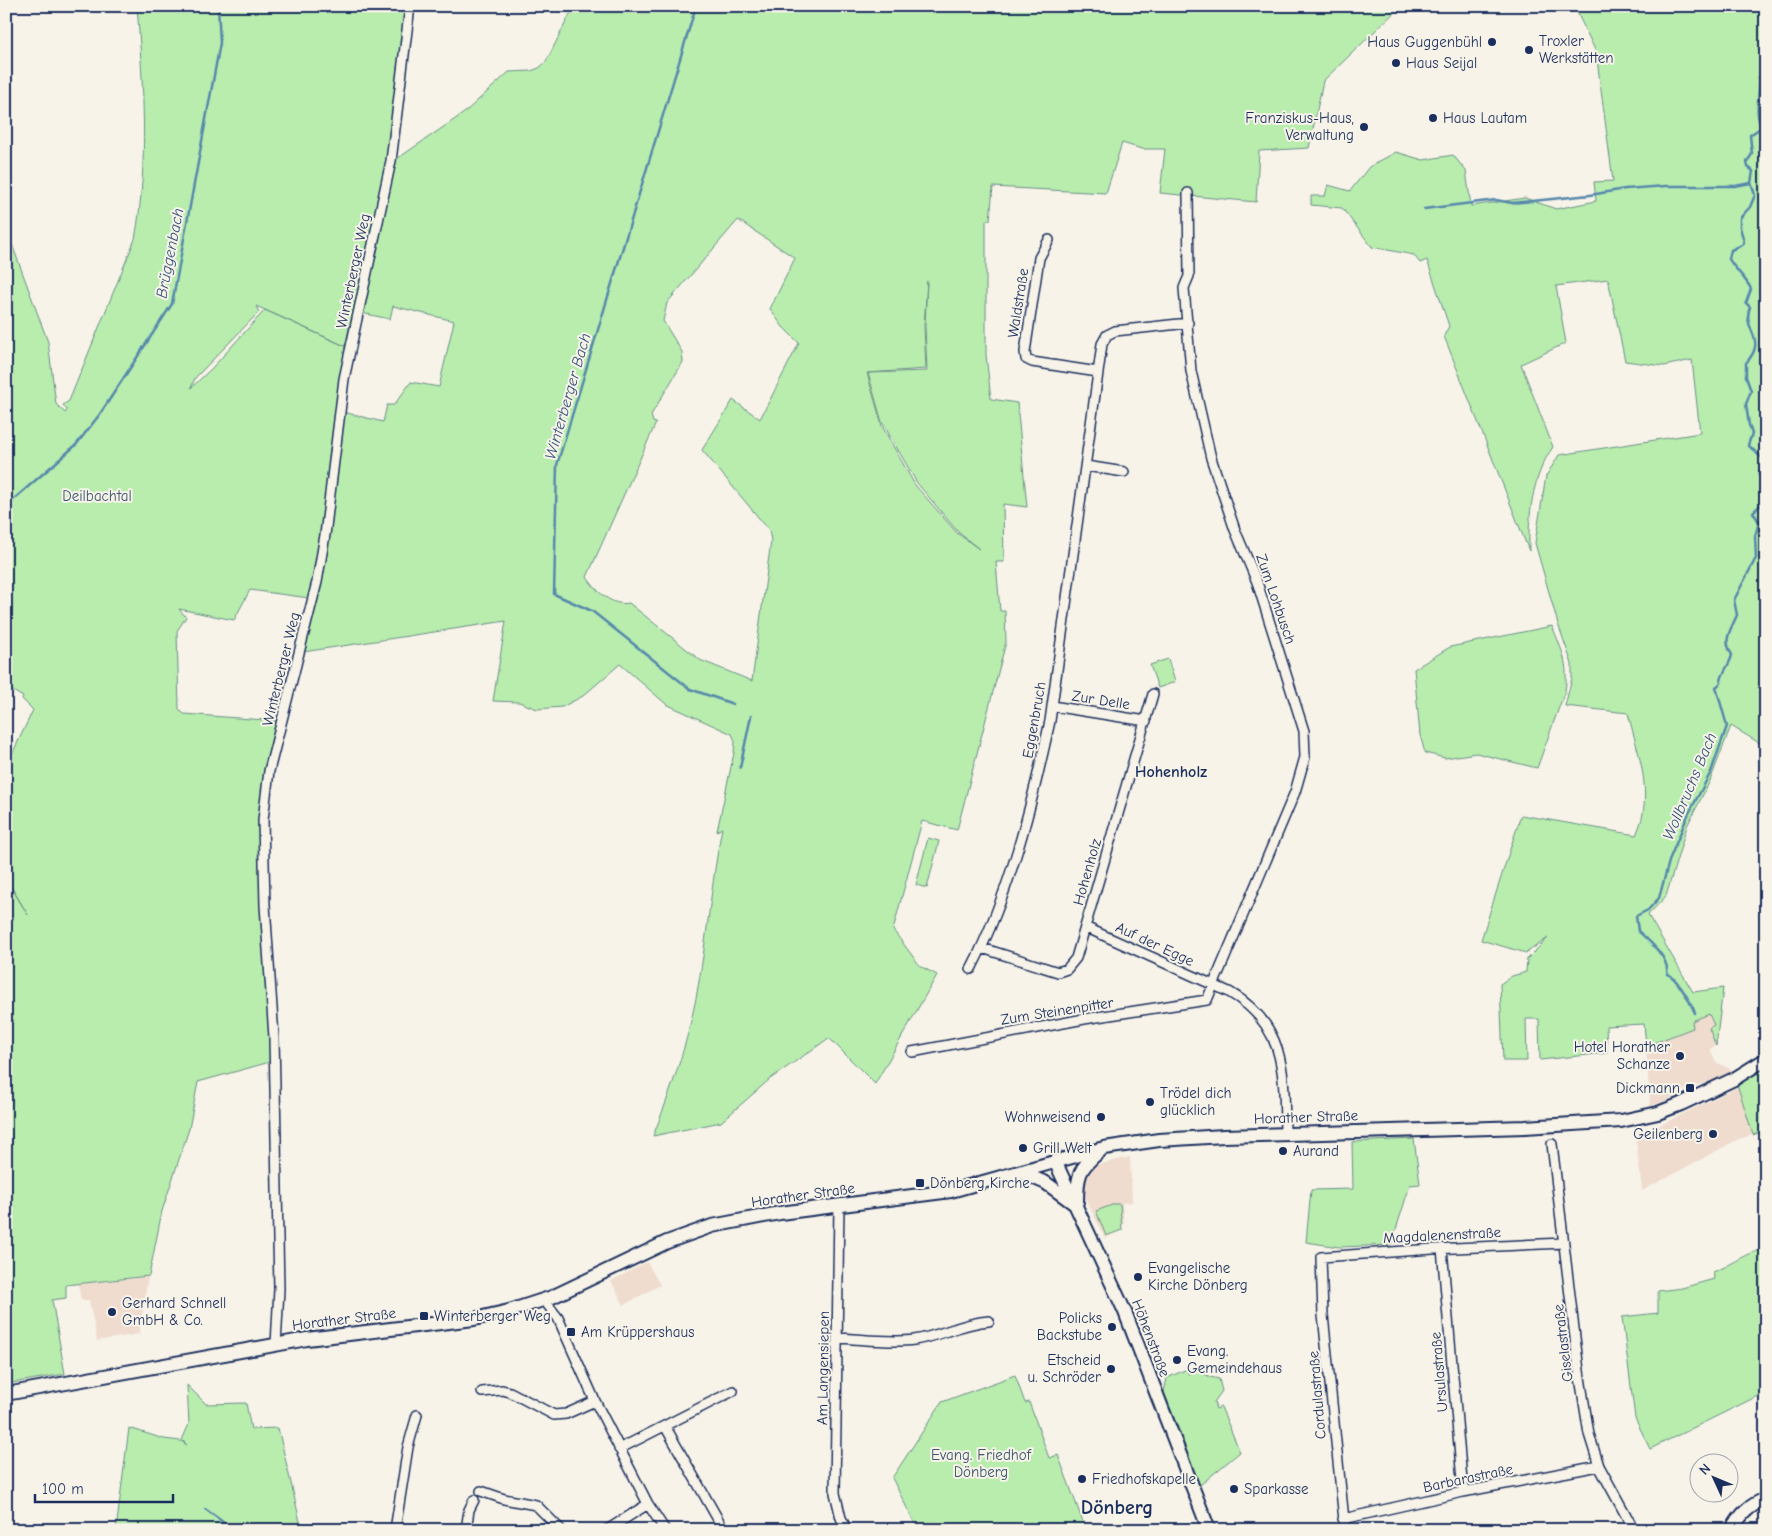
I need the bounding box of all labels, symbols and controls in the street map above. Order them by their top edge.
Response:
place label: Troxler Werkstätten [1539,32,1614,67]
place label: Haus Guggenbühl [1367,33,1482,51]
marker: Haus Guggenbühl [1486,36,1498,48]
marker: Troxler Werkstätten [1523,44,1535,56]
place label: Haus Seijal [1406,54,1477,72]
marker: Haus Seijal [1390,57,1402,69]
place label: Franziskus-Haus, Verwaltung [1245,109,1354,144]
place label: Haus Lautam [1443,109,1527,127]
marker: Haus Lautam [1427,112,1439,124]
marker: Franziskus-Haus, Verwaltung [1358,121,1370,133]
water label: Brüggenbach [152,207,188,300]
street label: Winterberger Weg [332,212,374,330]
street label: Waldstraße [1004,266,1032,339]
water label: Winterberger Bach [541,331,595,461]
park label: Deilbachtal [62,487,132,505]
street label: Zum Lohbusch [1252,552,1300,646]
street label: Winterberger Weg [258,610,304,728]
street label: Eggenbruch [1018,680,1050,760]
street label: Zur Delle [1071,687,1132,714]
water label: Wollbruchs Bach [1659,730,1721,843]
district label: Hohenholz [1135,763,1207,781]
street label: Hohenholz [1069,836,1105,907]
street label: Auf der Egge [1113,918,1198,970]
street label: Zum Steinenpitter [999,993,1115,1029]
place label: Hotel Horather Schanze [1574,1038,1670,1073]
marker: Hotel Horather Schanze [1674,1050,1686,1062]
place label: Dickmann [1616,1079,1680,1097]
marker: Dickmann [1684,1082,1696,1094]
place label: Trödel dich glücklich [1160,1084,1232,1119]
marker: Trödel dich glücklich [1144,1096,1156,1108]
street label: Horather Straße [1254,1106,1359,1128]
place label: Wohnweisend [1005,1108,1091,1126]
marker: Wohnweisend [1095,1111,1107,1123]
place label: Geilenberg [1633,1125,1703,1143]
marker: Geilenberg [1707,1128,1719,1140]
place label: Grill Welt [1033,1139,1092,1157]
marker: Grill Welt [1017,1142,1029,1154]
place label: Aurand [1293,1142,1339,1160]
marker: Aurand [1277,1145,1289,1157]
place label: Dönberg Kirche [930,1174,1030,1192]
marker: Dönberg Kirche [914,1177,926,1189]
street label: Horather Straße [750,1179,856,1211]
street label: Magdalenenstraße [1383,1223,1502,1247]
place label: Evangelische Kirche Dönberg [1148,1259,1248,1294]
marker: Evangelische Kirche Dönberg [1132,1271,1144,1283]
place label: Gerhard Schnell GmbH & Co. [122,1294,226,1329]
street label: Höhenstraße [1128,1297,1174,1380]
street label: Giselastraße [1549,1303,1577,1383]
street label: Horather Straße [291,1304,397,1334]
marker: Gerhard Schnell GmbH & Co. [106,1306,118,1318]
place label: Winterberger Weg [434,1307,551,1325]
place label: Policks Backstube [1037,1309,1102,1344]
marker: Winterberger Weg [418,1310,430,1322]
street label: Am Langensiepen [813,1311,833,1425]
marker: Policks Backstube [1106,1321,1118,1333]
place label: Am Krüppershaus [581,1323,694,1341]
marker: Am Krüppershaus [565,1326,577,1338]
street label: Ursulastraße [1426,1331,1451,1413]
place label: Evang. Gemeindehaus [1187,1342,1282,1377]
street label: Cordulastraße [1304,1350,1330,1440]
place label: Etscheid u. Schröder [1028,1351,1101,1386]
marker: Evang. Gemeindehaus [1171,1354,1183,1366]
marker: Etscheid u. Schröder [1105,1363,1117,1375]
park label: Evang. Friedhof Dönberg [931,1446,1032,1481]
north arrow [1690,1454,1740,1504]
street label: Barbarastraße [1421,1460,1515,1496]
text: N [1696,1460,1714,1479]
place label: Friedhofskapelle [1092,1470,1197,1488]
scale bar [35,1471,172,1503]
marker: Friedhofskapelle [1076,1473,1088,1485]
text: 100 m [42,1480,84,1498]
place label: Sparkasse [1244,1480,1309,1498]
marker: Sparkasse [1228,1483,1240,1495]
district label: Dönberg [1081,1496,1153,1519]

